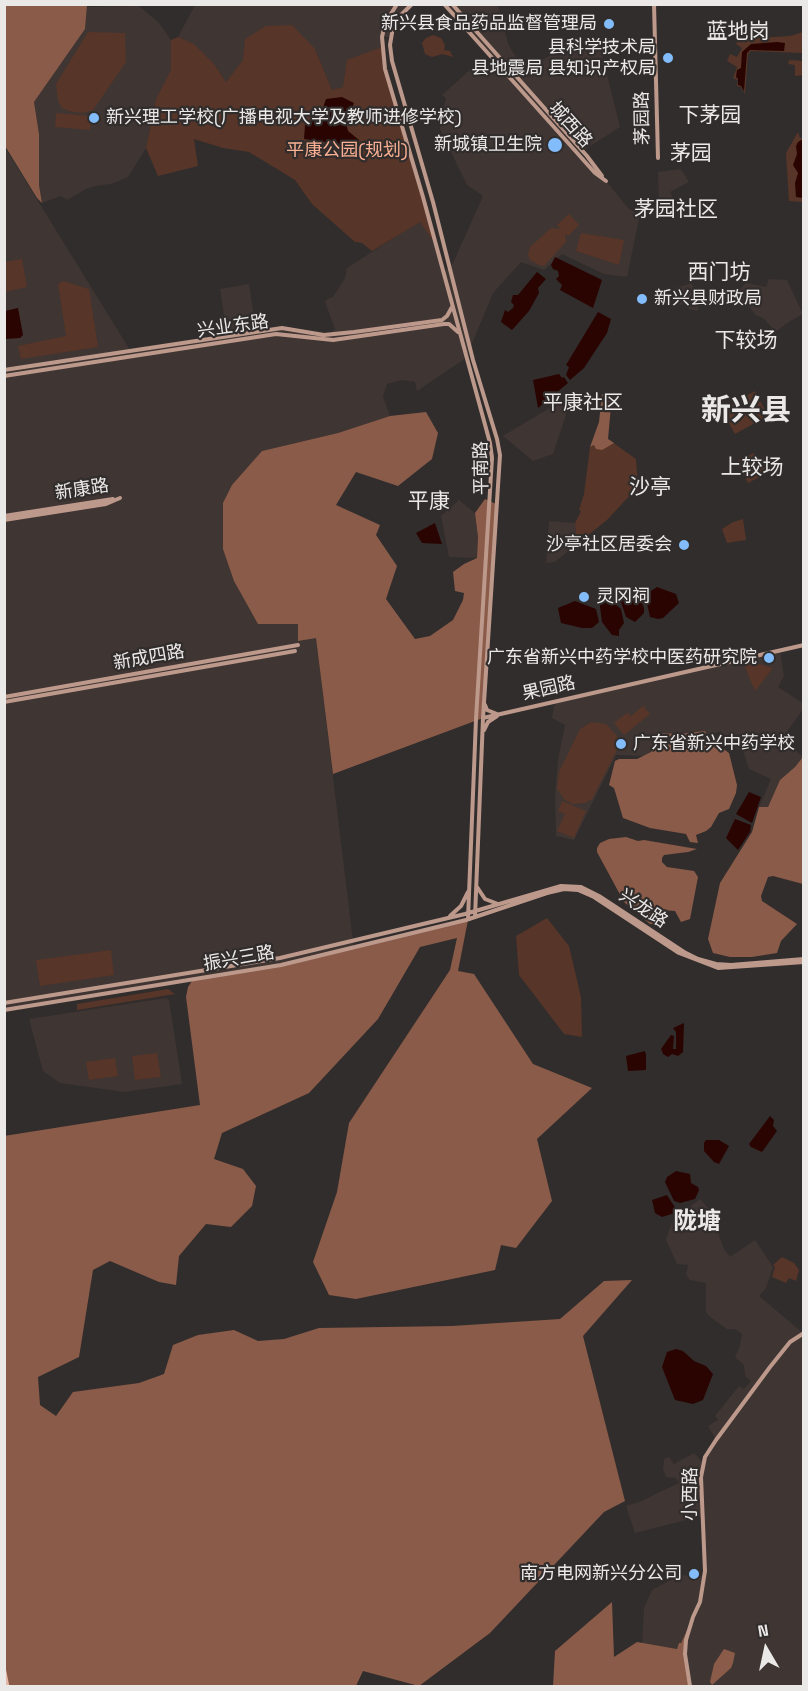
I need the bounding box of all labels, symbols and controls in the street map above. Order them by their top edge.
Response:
place label: 新兴县食品药品监督管理局 [381,13,597,35]
marker: 新兴县食品药品监督管理局 [602,17,616,31]
district label: 蓝地岗 [707,19,769,45]
place label: 县科学技术局 县地震局 县知识产权局 [471,37,656,80]
marker: 县科学技术局 县地震局 县知识产权局 [661,51,675,65]
street label: 茅园路 [632,91,654,145]
street label: 城西路 [544,98,596,152]
district label: 下茅园 [679,103,741,129]
place label: 新兴理工学校(广播电视大学及教师进修学校) [106,107,462,129]
marker: 新兴理工学校(广播电视大学及教师进修学校) [87,111,101,125]
place label: 新城镇卫生院 [434,134,542,156]
marker: 新城镇卫生院 [546,136,564,154]
park label: 平康公园(规划) [286,140,408,162]
district label: 茅园 [670,141,712,167]
district label: 茅园社区 [634,197,718,223]
district label: 西门坊 [688,260,750,286]
place label: 新兴县财政局 [654,288,762,310]
marker: 新兴县财政局 [635,292,649,306]
street label: 兴业东路 [196,311,270,343]
district label: 下较场 [715,328,777,354]
district label: 平康社区 [543,392,623,416]
district label: 新兴县 [701,394,791,430]
street label: 平南路 [471,441,493,495]
district label: 上较场 [721,455,783,481]
street label: 新康路 [54,475,110,505]
district label: 沙亭 [629,475,671,501]
district label: 平康 [408,489,450,515]
place label: 沙亭社区居委会 [546,534,672,556]
marker: 沙亭社区居委会 [677,538,691,552]
place label: 灵冈祠 [596,586,650,608]
marker: 灵冈祠 [577,590,591,604]
street label: 新成四路 [112,641,186,675]
place label: 广东省新兴中药学校中医药研究院 [487,647,757,669]
marker: 广东省新兴中药学校中医药研究院 [762,651,776,665]
street label: 果园路 [520,672,578,706]
place label: 广东省新兴中药学校 [633,733,795,755]
marker: 广东省新兴中药学校 [614,737,628,751]
street label: 兴龙路 [615,885,671,933]
street label: 振兴三路 [202,942,276,976]
district label: 陇塘 [673,1208,721,1236]
street label: 小西路 [680,1467,702,1521]
place label: 南方电网新兴分公司 [520,1563,682,1585]
marker: 南方电网新兴分公司 [687,1567,701,1581]
north arrow [736,1619,796,1679]
text: N [756,1620,770,1642]

